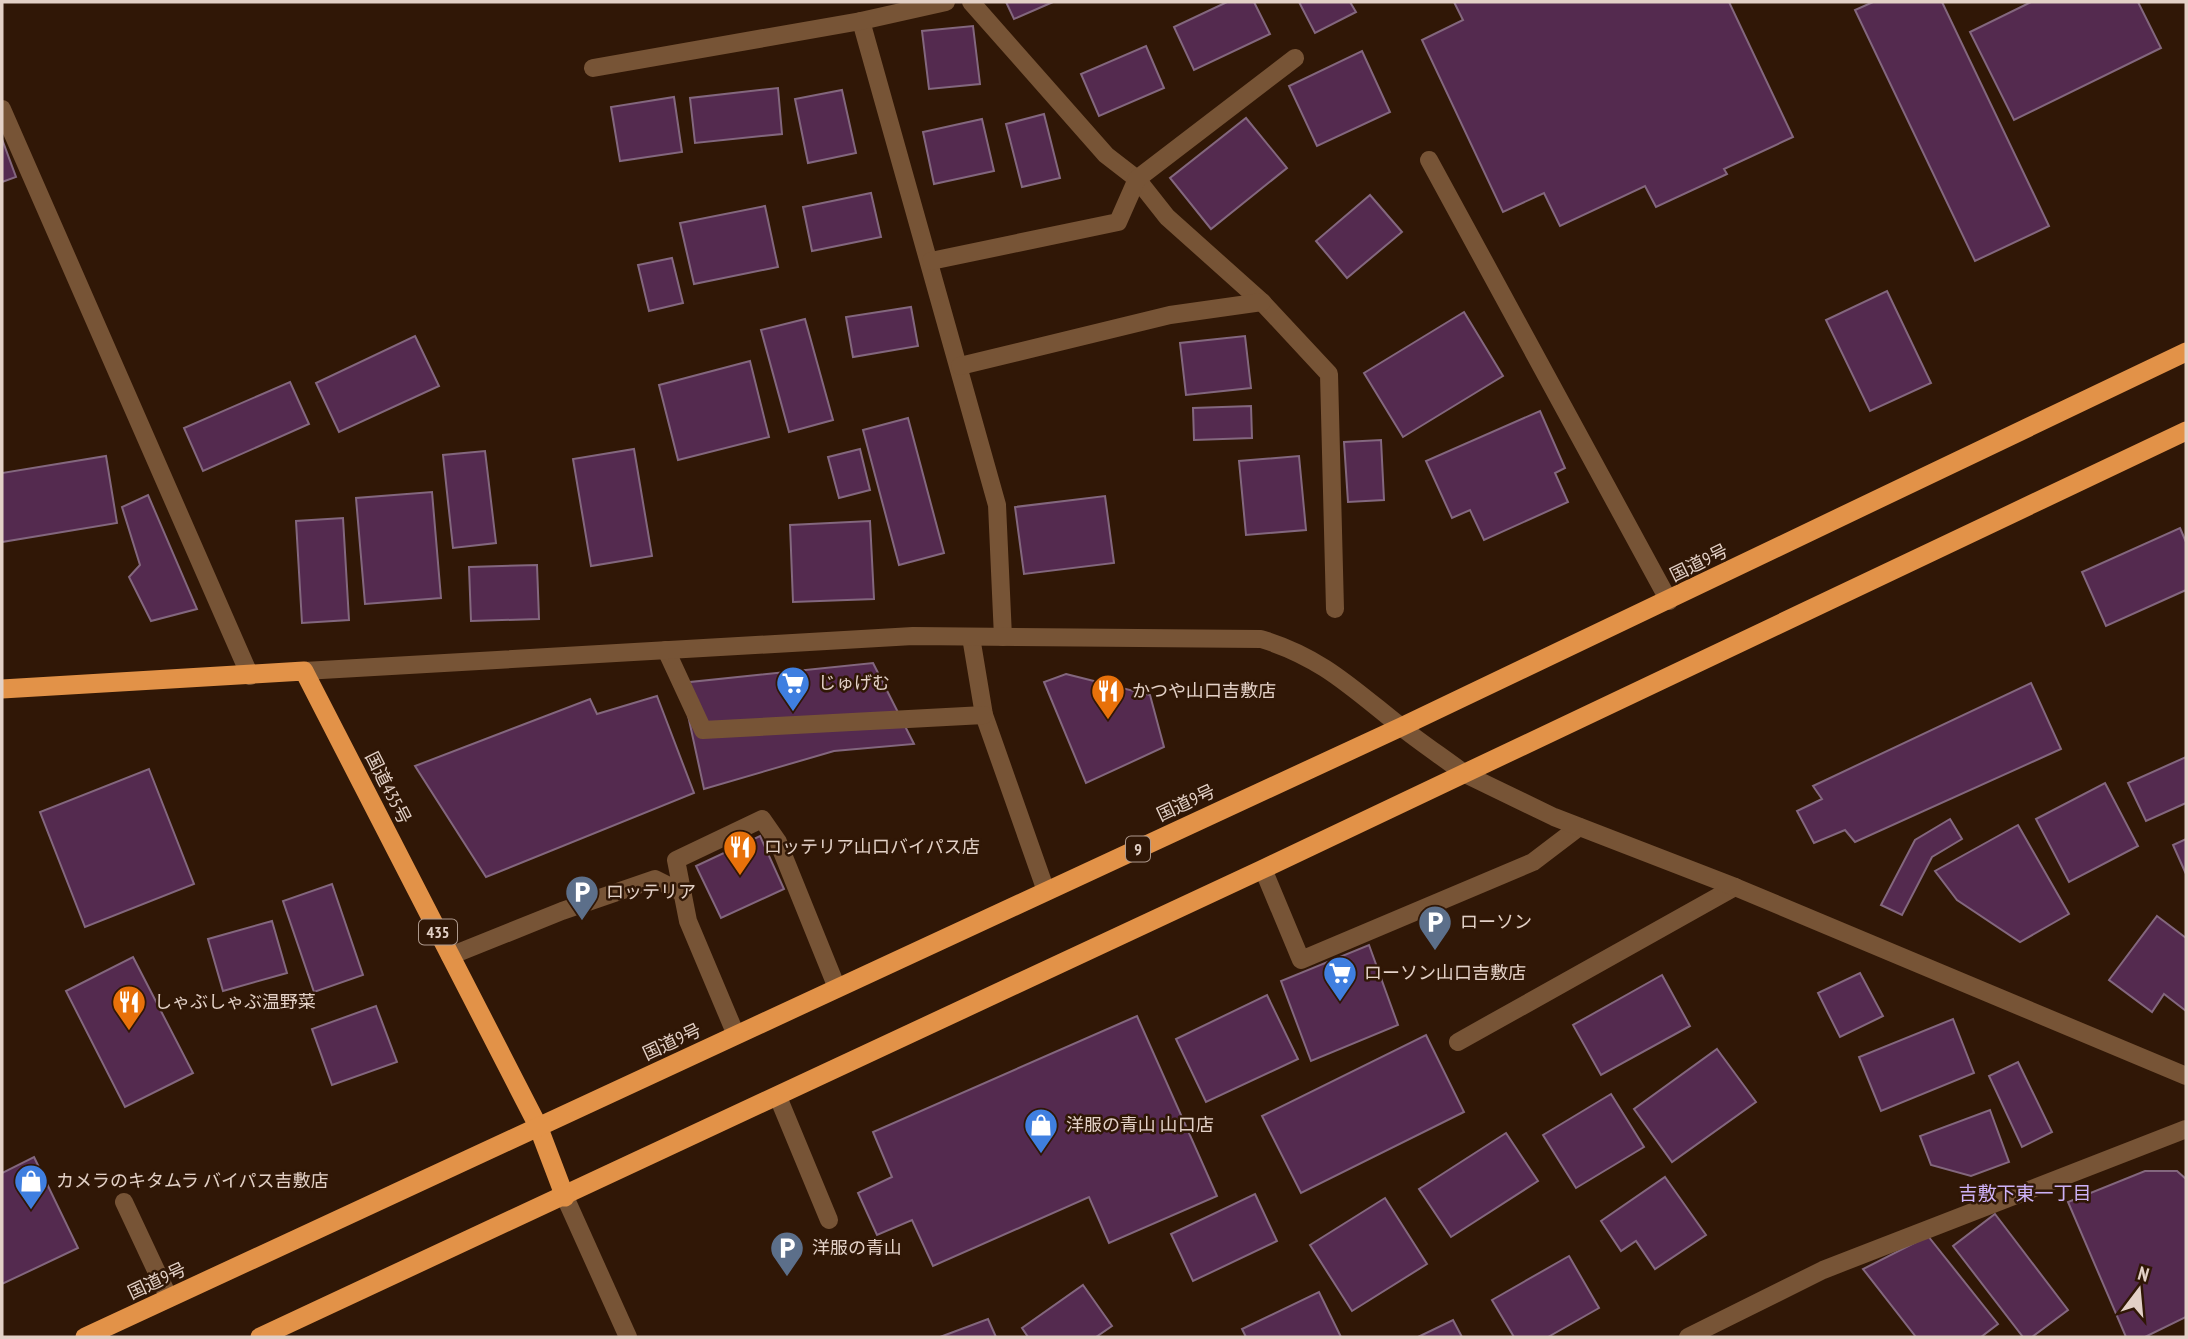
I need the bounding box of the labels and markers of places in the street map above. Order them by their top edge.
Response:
supermarket icon: じゅげむ [774,664,812,713]
place label: じゅげむ [818,671,890,694]
restaurant icon: かつや山口吉敷店 [1089,672,1127,721]
place label: かつや山口吉敷店 [1132,679,1276,702]
restaurant icon: ロッテリア山口バイパス店 [721,828,759,877]
place label: ロッテリア山口バイパス店 [764,835,980,858]
parking icon: ロッテリア [563,873,601,922]
place label: ロッテリア [606,880,696,903]
parking icon: ローソン [1416,903,1454,952]
place label: ローソン [1460,910,1532,933]
supermarket icon: ローソン山口吉敷店 [1321,954,1359,1003]
place label: ローソン山口吉敷店 [1364,961,1526,984]
restaurant icon: しゃぶしゃぶ温野菜 [110,983,148,1032]
place label: しゃぶしゃぶ温野菜 [154,990,316,1013]
shop icon: 洋服の青山 山口店 [1022,1106,1060,1155]
place label: 洋服の青山 山口店 [1066,1113,1214,1136]
shop icon: カメラのキタムラ バイパス吉敷店 [12,1162,50,1211]
place label: カメラのキタムラ バイパス吉敷店 [56,1169,329,1192]
parking icon: 洋服の青山 [768,1229,806,1278]
place label: 洋服の青山 [812,1236,902,1259]

